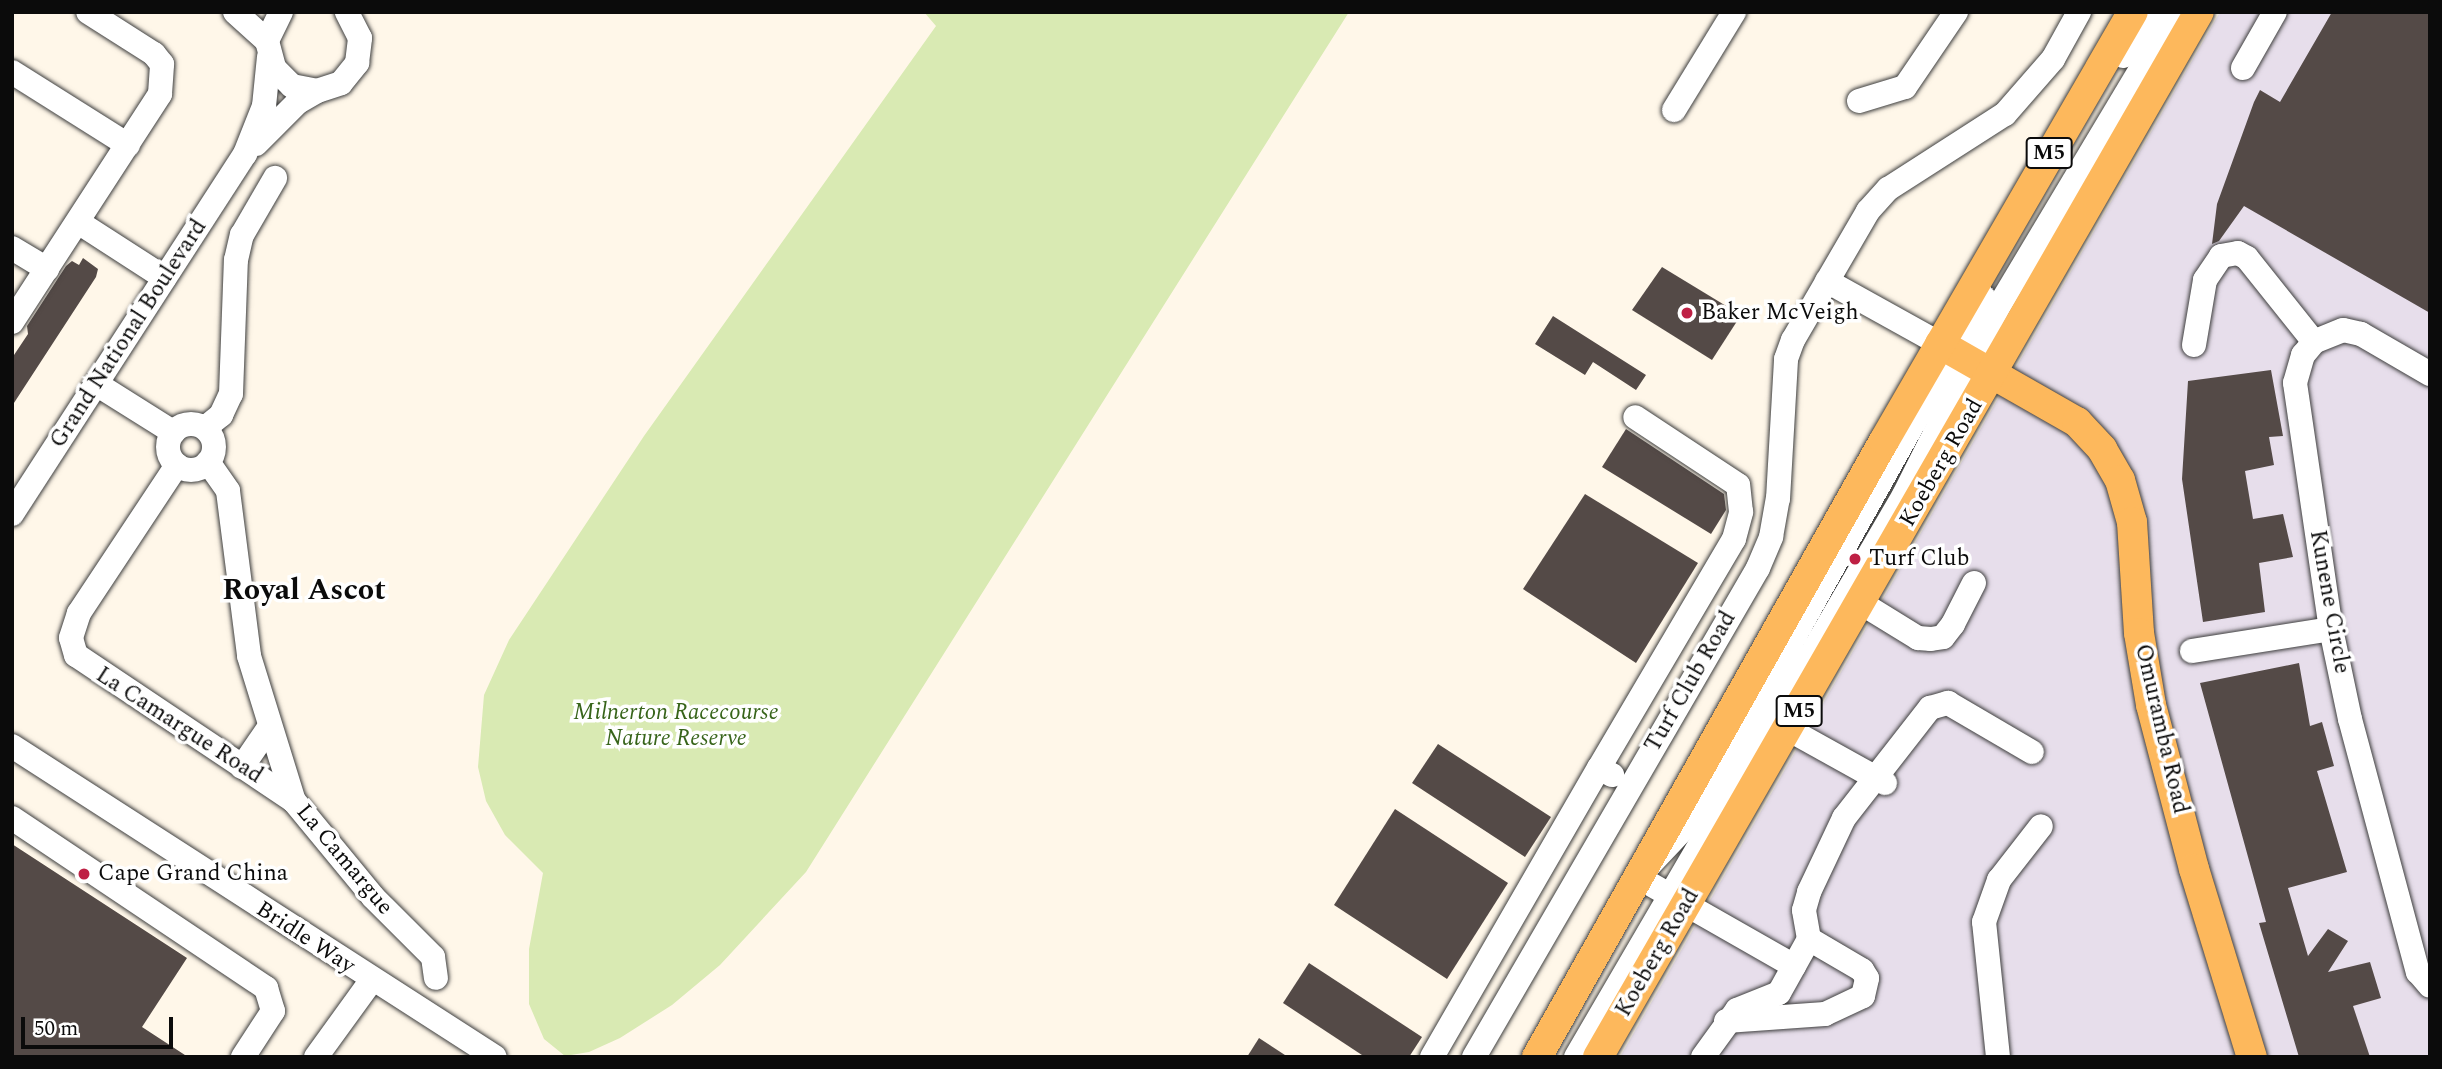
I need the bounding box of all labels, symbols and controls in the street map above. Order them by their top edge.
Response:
road number: M5 [2024,136,2074,170]
street label: Grand National Boulevard [45,214,213,454]
place label: Baker McVeigh [1701,299,1859,327]
marker: Baker McVeigh [1679,305,1695,321]
street label: Koeberg Road [1894,394,1990,532]
street label: Kunene Circle [2303,528,2355,676]
place label: Turf Club [1869,545,1969,573]
marker: Turf Club [1847,551,1863,567]
district label: Royal Ascot [222,572,386,608]
street label: Turf Club Road [1640,607,1742,757]
street label: Omuramba Road [2128,641,2194,817]
street label: La Camargue Road [90,662,268,790]
road number: M5 [1774,694,1824,728]
park label: Milnerton Racecourse Nature Reserve [573,699,779,753]
street label: La Camargue [290,799,398,921]
place label: Cape Grand China [98,860,288,888]
marker: Cape Grand China [76,866,92,882]
street label: Koeberg Road [1610,884,1706,1022]
street label: Bridle Way [250,896,360,980]
scale bar [24,1002,177,1046]
text: 50 m [34,1013,78,1045]

